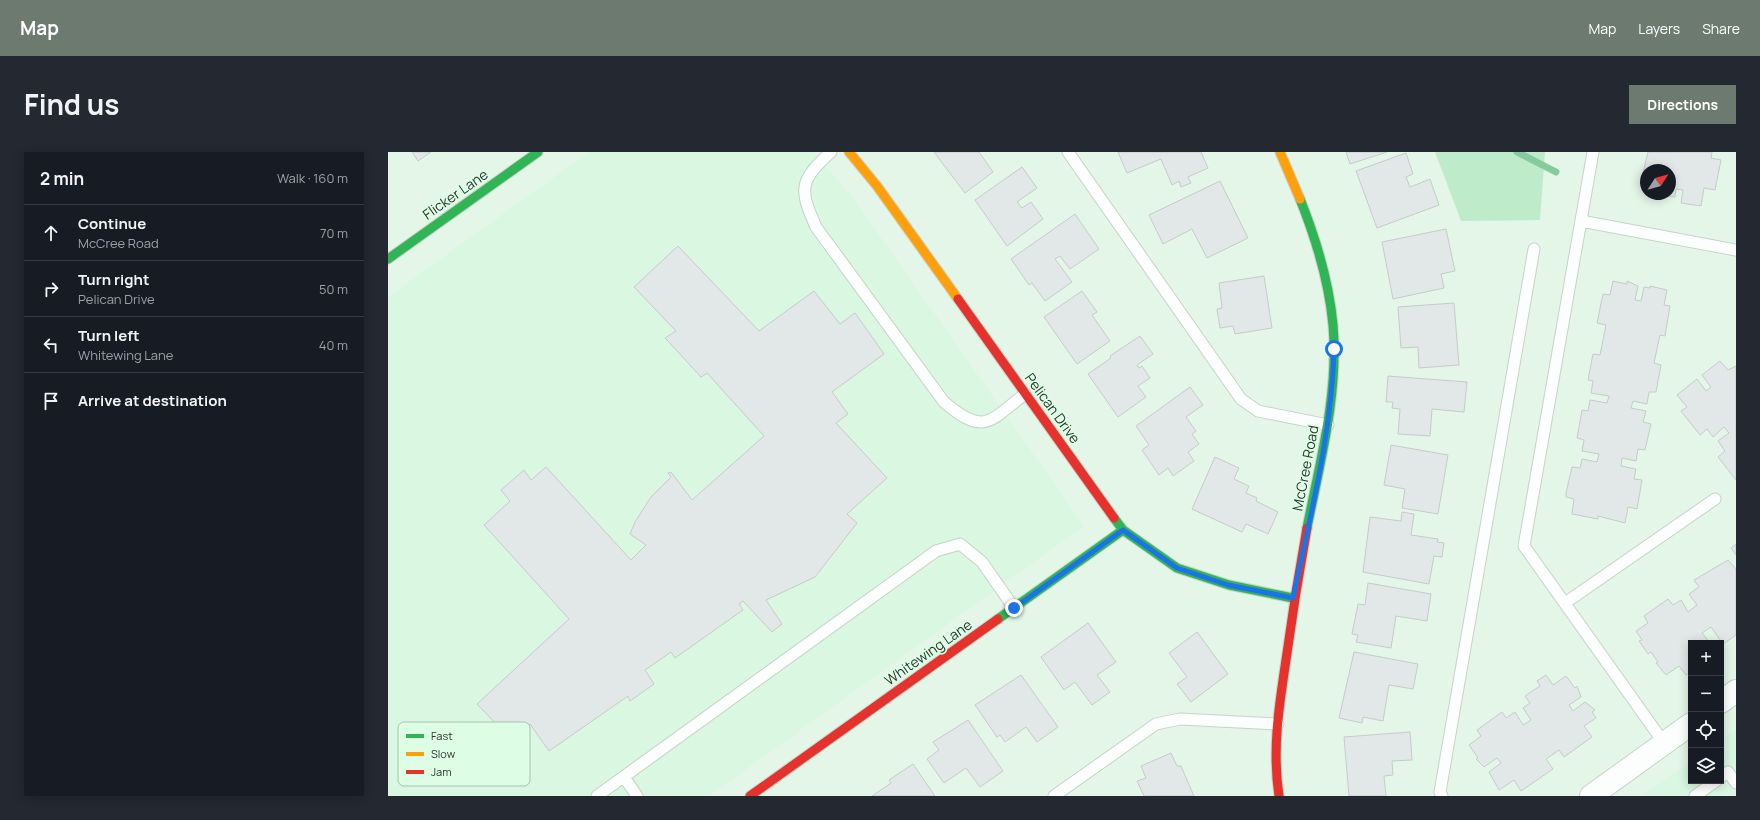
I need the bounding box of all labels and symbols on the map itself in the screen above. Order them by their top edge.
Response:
north arrow [1640,164,1676,200]
street label: Flicker Lane [419,165,491,223]
route start [1325,340,1343,358]
street label: Pelican Drive [1021,369,1085,447]
street label: McCree Road [1287,424,1323,512]
route end [1005,599,1023,617]
street label: Whitewing Lane [880,615,976,689]
legend [398,722,530,786]
text: Fast [431,728,453,743]
text: Slow [431,746,456,761]
text: Jam [431,764,452,779]

